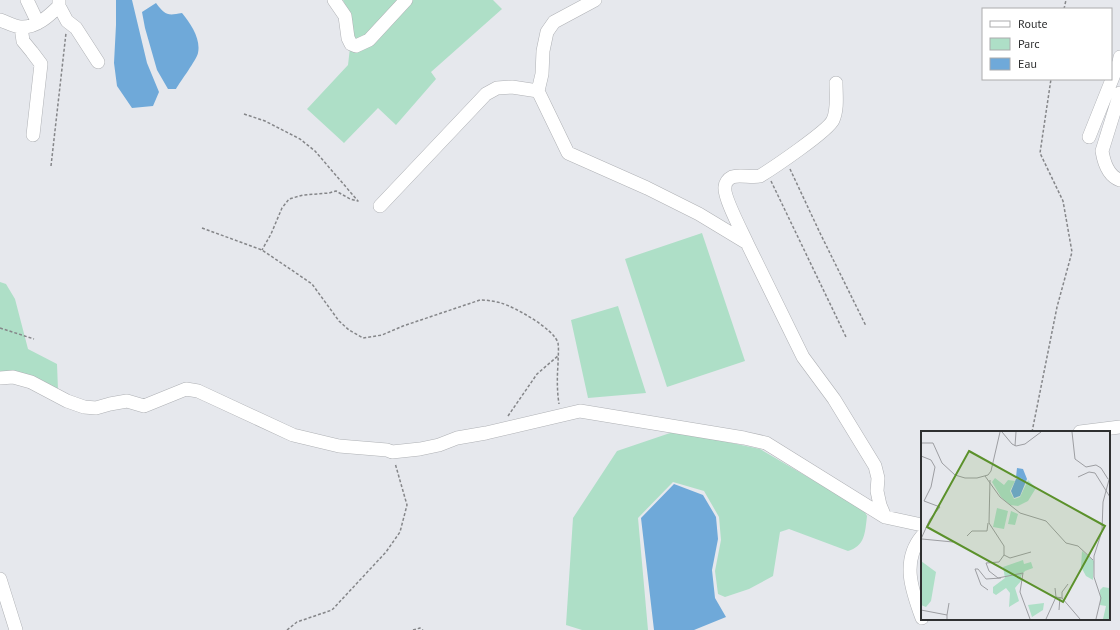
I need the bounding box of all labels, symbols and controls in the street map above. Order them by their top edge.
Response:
legend [982,8,1112,80]
text: Route [1018,16,1048,31]
text: Parc [1018,36,1040,51]
text: Eau [1018,56,1037,71]
inset map [921,431,1110,620]

